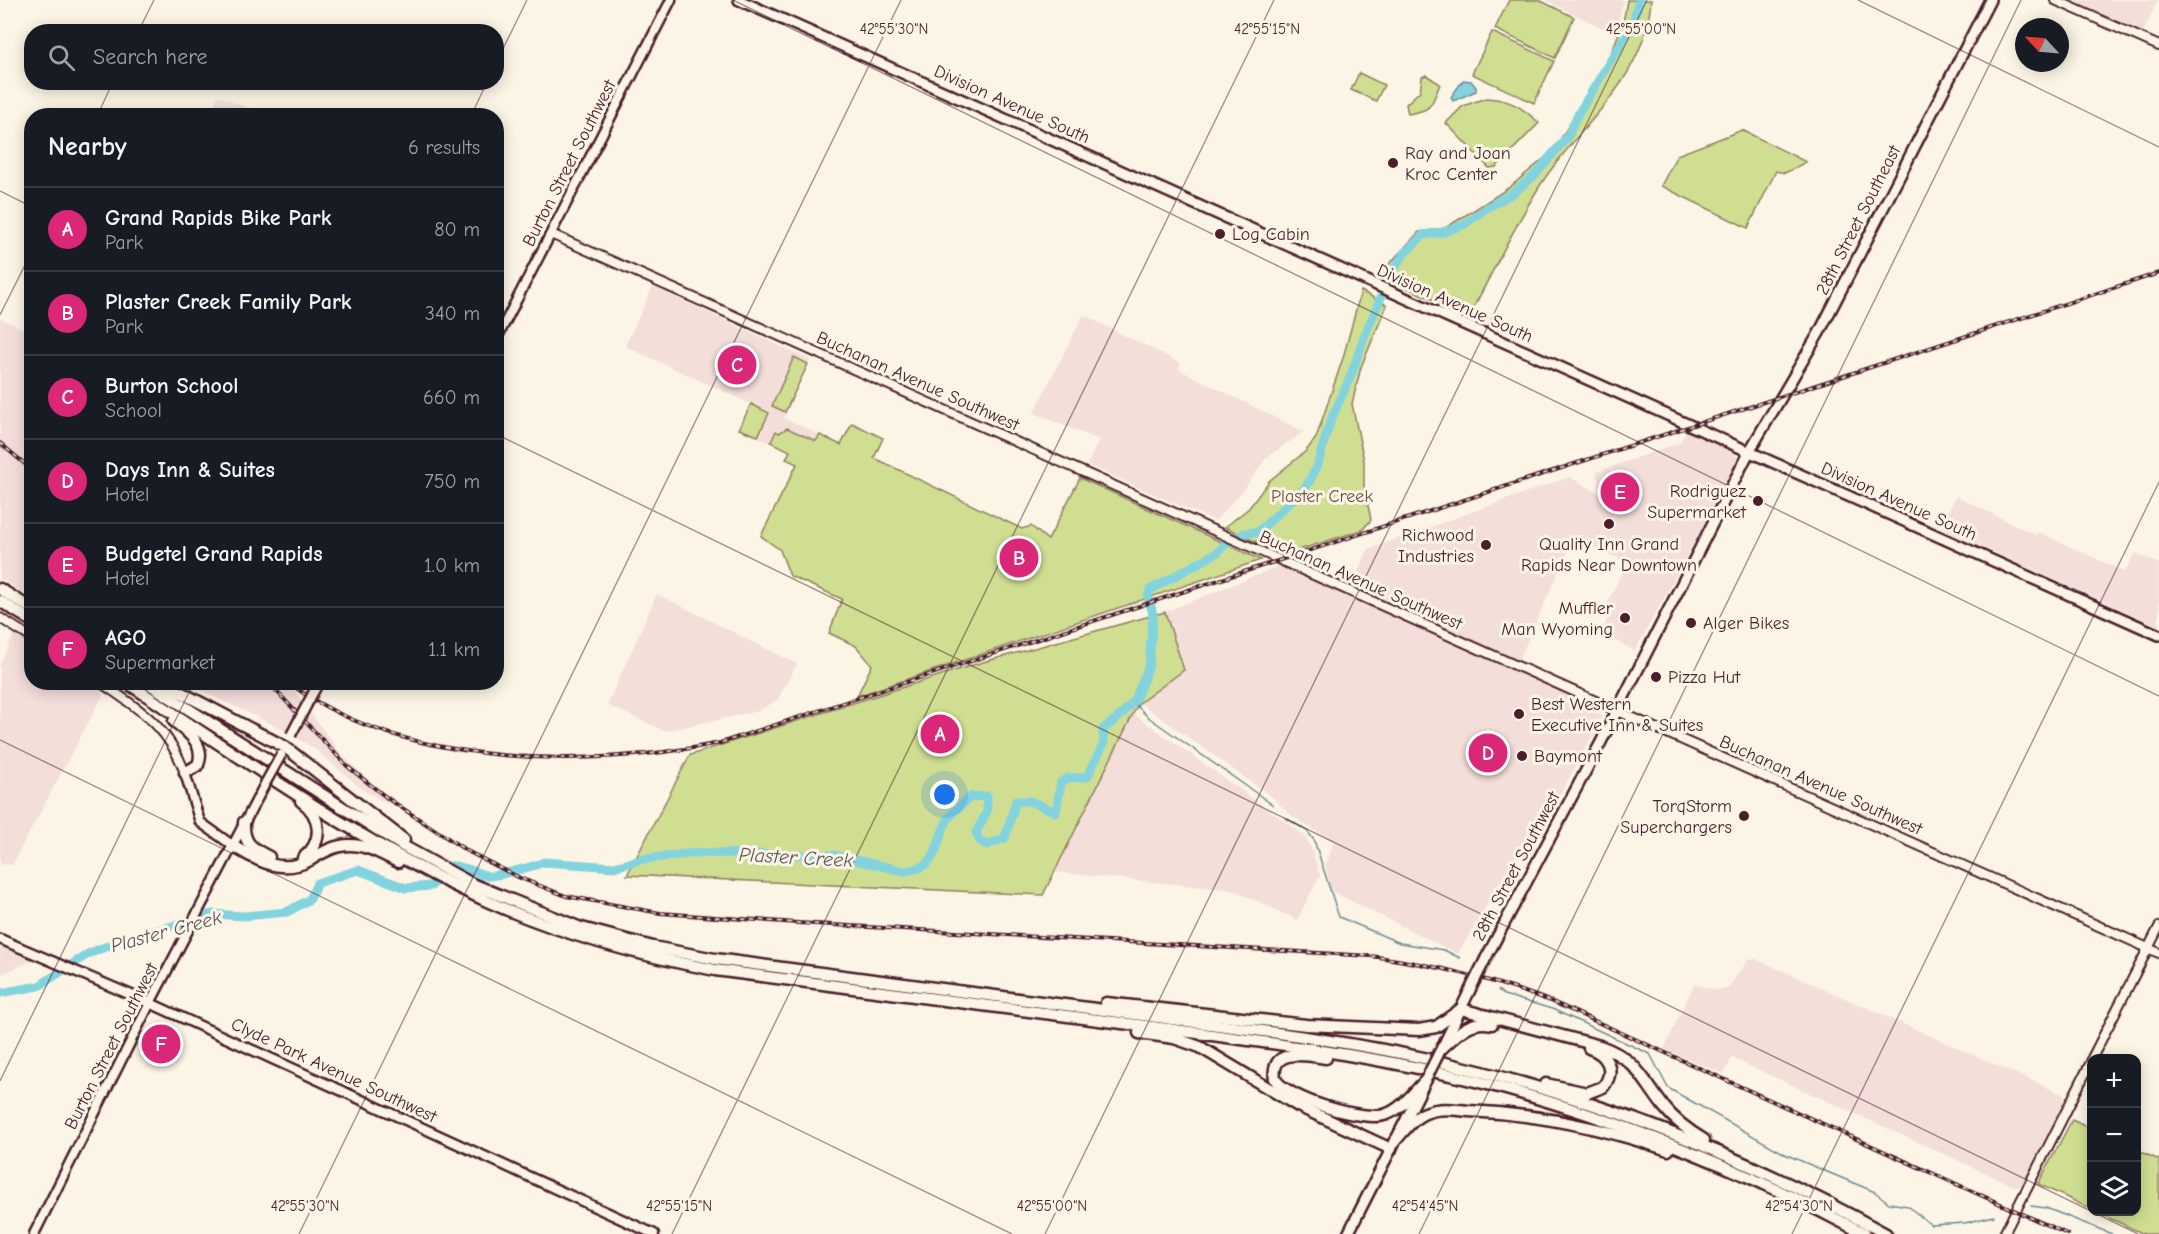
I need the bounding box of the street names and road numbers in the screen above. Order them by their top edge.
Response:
street label: Division Avenue South [931,61,1093,148]
street label: Burton Street Southwest [518,76,621,250]
street label: 28th Street Southeast [1812,141,1906,298]
street label: Division Avenue South [1374,260,1536,347]
street label: Buchanan Avenue Southwest [813,327,1023,436]
street label: Division Avenue South [1818,458,1980,545]
street label: Buchanan Avenue Southwest [1256,526,1466,635]
street label: Buchanan Avenue Southwest [1716,731,1926,840]
street label: 28th Street Southwest [1468,787,1565,945]
street label: Burton Street Southwest [60,959,163,1133]
street label: Clyde Park Avenue Southwest [228,1014,441,1128]

